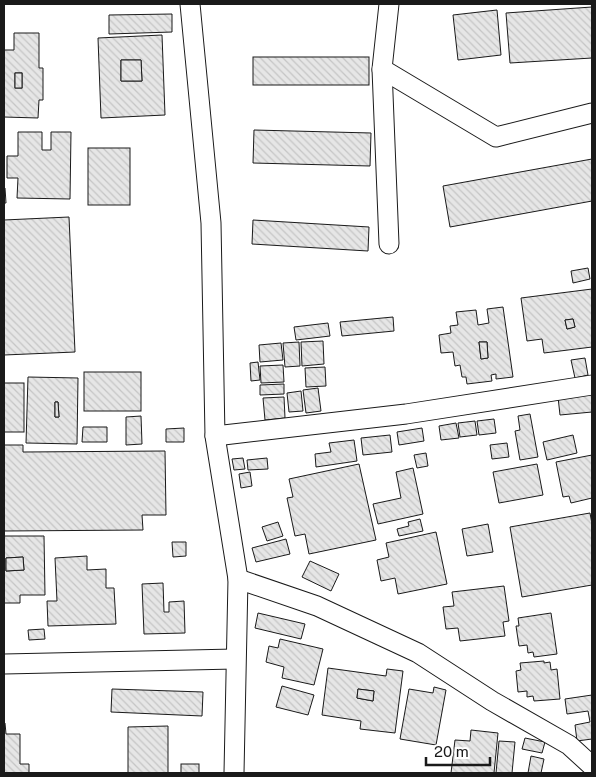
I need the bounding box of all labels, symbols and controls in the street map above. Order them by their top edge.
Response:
scale bar [426,734,490,766]
text: 20 m [434,743,469,760]

